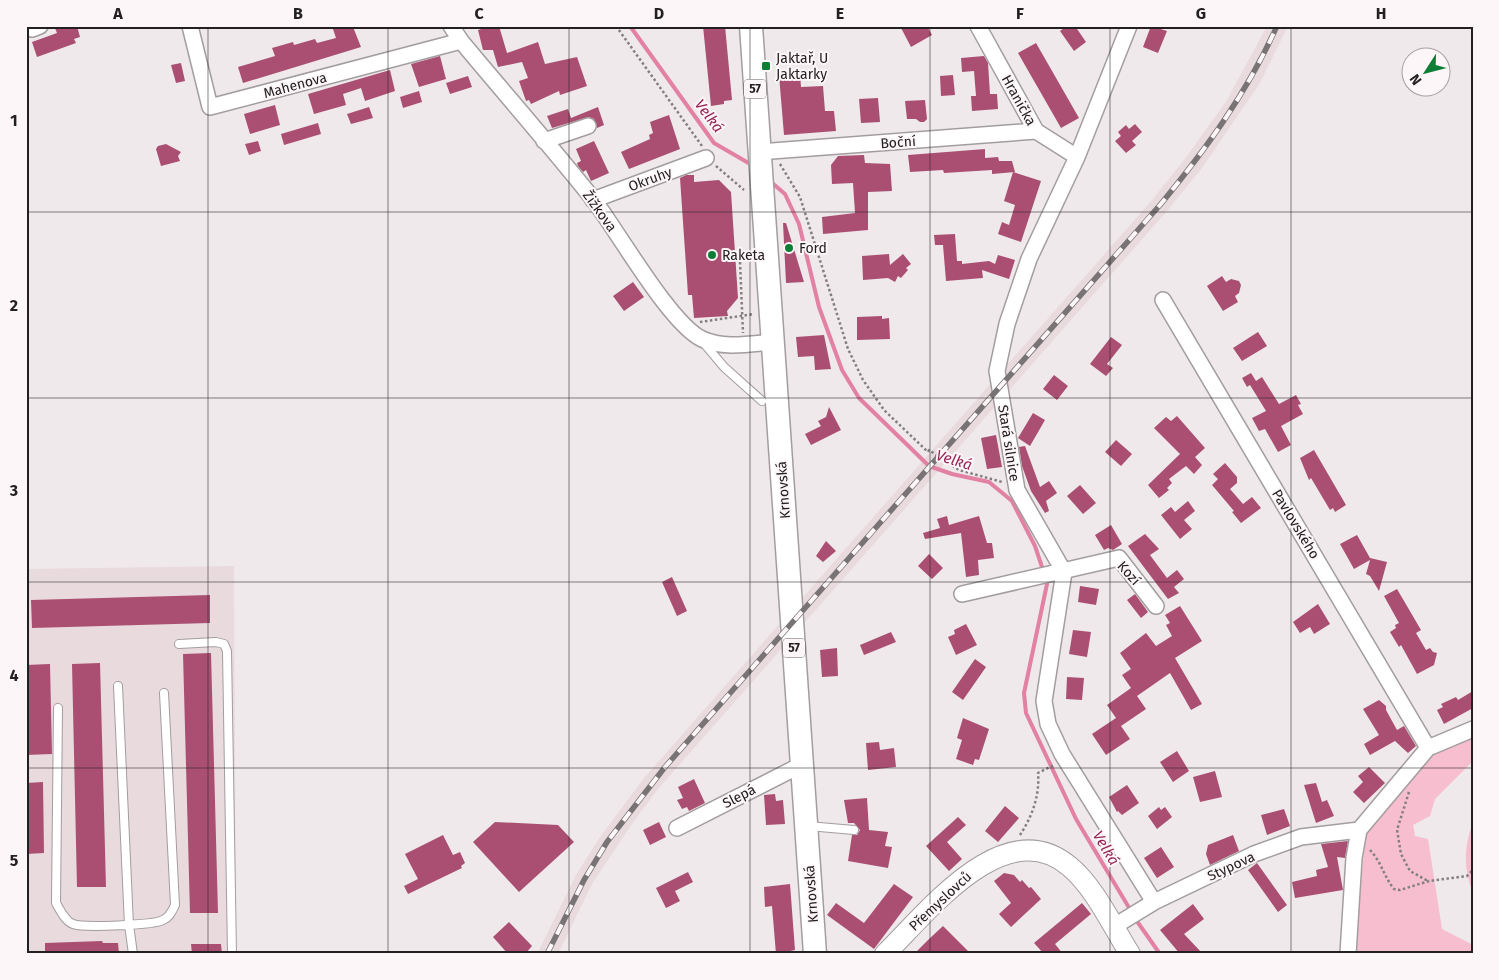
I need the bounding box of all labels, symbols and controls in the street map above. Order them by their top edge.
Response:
text: A [112,4,123,23]
text: B [293,4,303,23]
text: C [474,4,484,23]
text: D [654,4,664,23]
text: E [836,4,844,23]
text: F [1016,4,1024,23]
text: G [1196,4,1206,23]
text: H [1376,4,1386,23]
north arrow [1402,48,1452,98]
place label: Jaktař, U Jaktarky [776,50,828,83]
marker: Jaktař, U Jaktarky [760,60,772,72]
street label: Mahenova [262,69,329,102]
text: N [1406,71,1425,88]
street label: Hranička [998,72,1039,129]
road number: 57 [744,80,766,98]
water label: Velká [691,96,727,136]
text: 1 [10,111,18,130]
street label: Boční [880,133,916,152]
street label: Okruhy [626,164,675,195]
street label: Žižkova [579,187,621,235]
place label: Ford [799,240,827,257]
marker: Ford [783,242,795,254]
place label: Raketa [722,247,765,264]
marker: Raketa [706,249,718,261]
text: 2 [10,296,18,315]
street label: Stará silnice [994,404,1023,483]
water label: Velká [934,446,974,474]
street label: Krnovská [773,460,794,519]
text: 3 [9,481,18,500]
street label: Pavlovského [1268,486,1323,562]
street label: Kozí [1114,558,1144,589]
road number: 57 [783,638,805,658]
text: 4 [9,666,19,685]
street label: Slepá [720,781,759,812]
water label: Velká [1089,828,1123,868]
street label: Stypova [1205,848,1258,885]
text: 5 [10,851,19,870]
street label: Krnovská [801,864,822,923]
street label: Přemyslovců [906,868,975,935]

